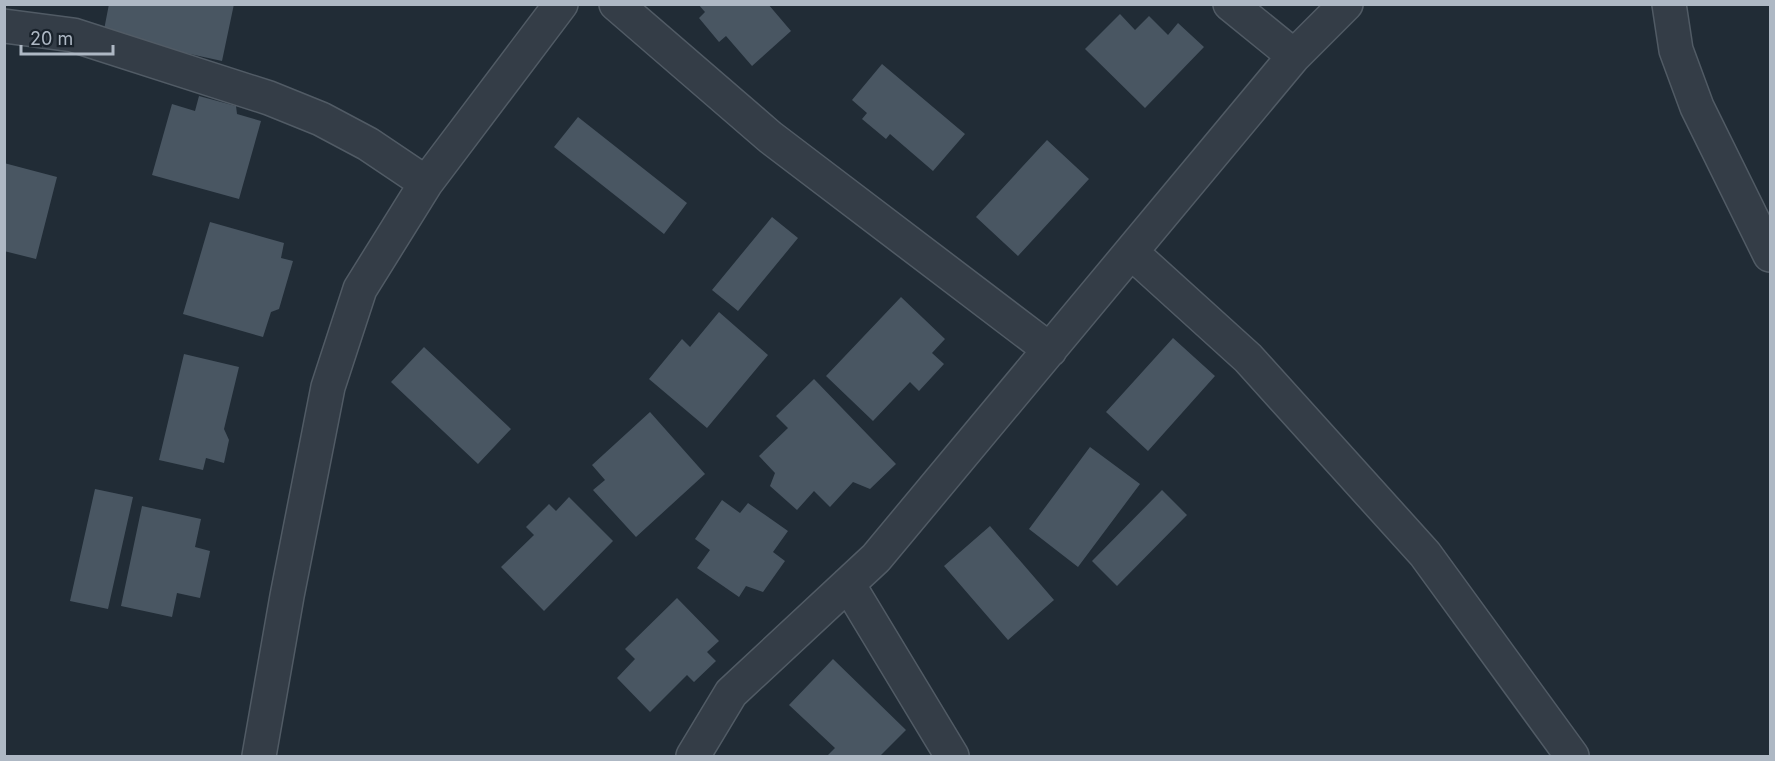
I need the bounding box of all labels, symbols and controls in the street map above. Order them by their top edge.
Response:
scale bar [21,18,112,56]
text: 20 m [30,28,73,49]

